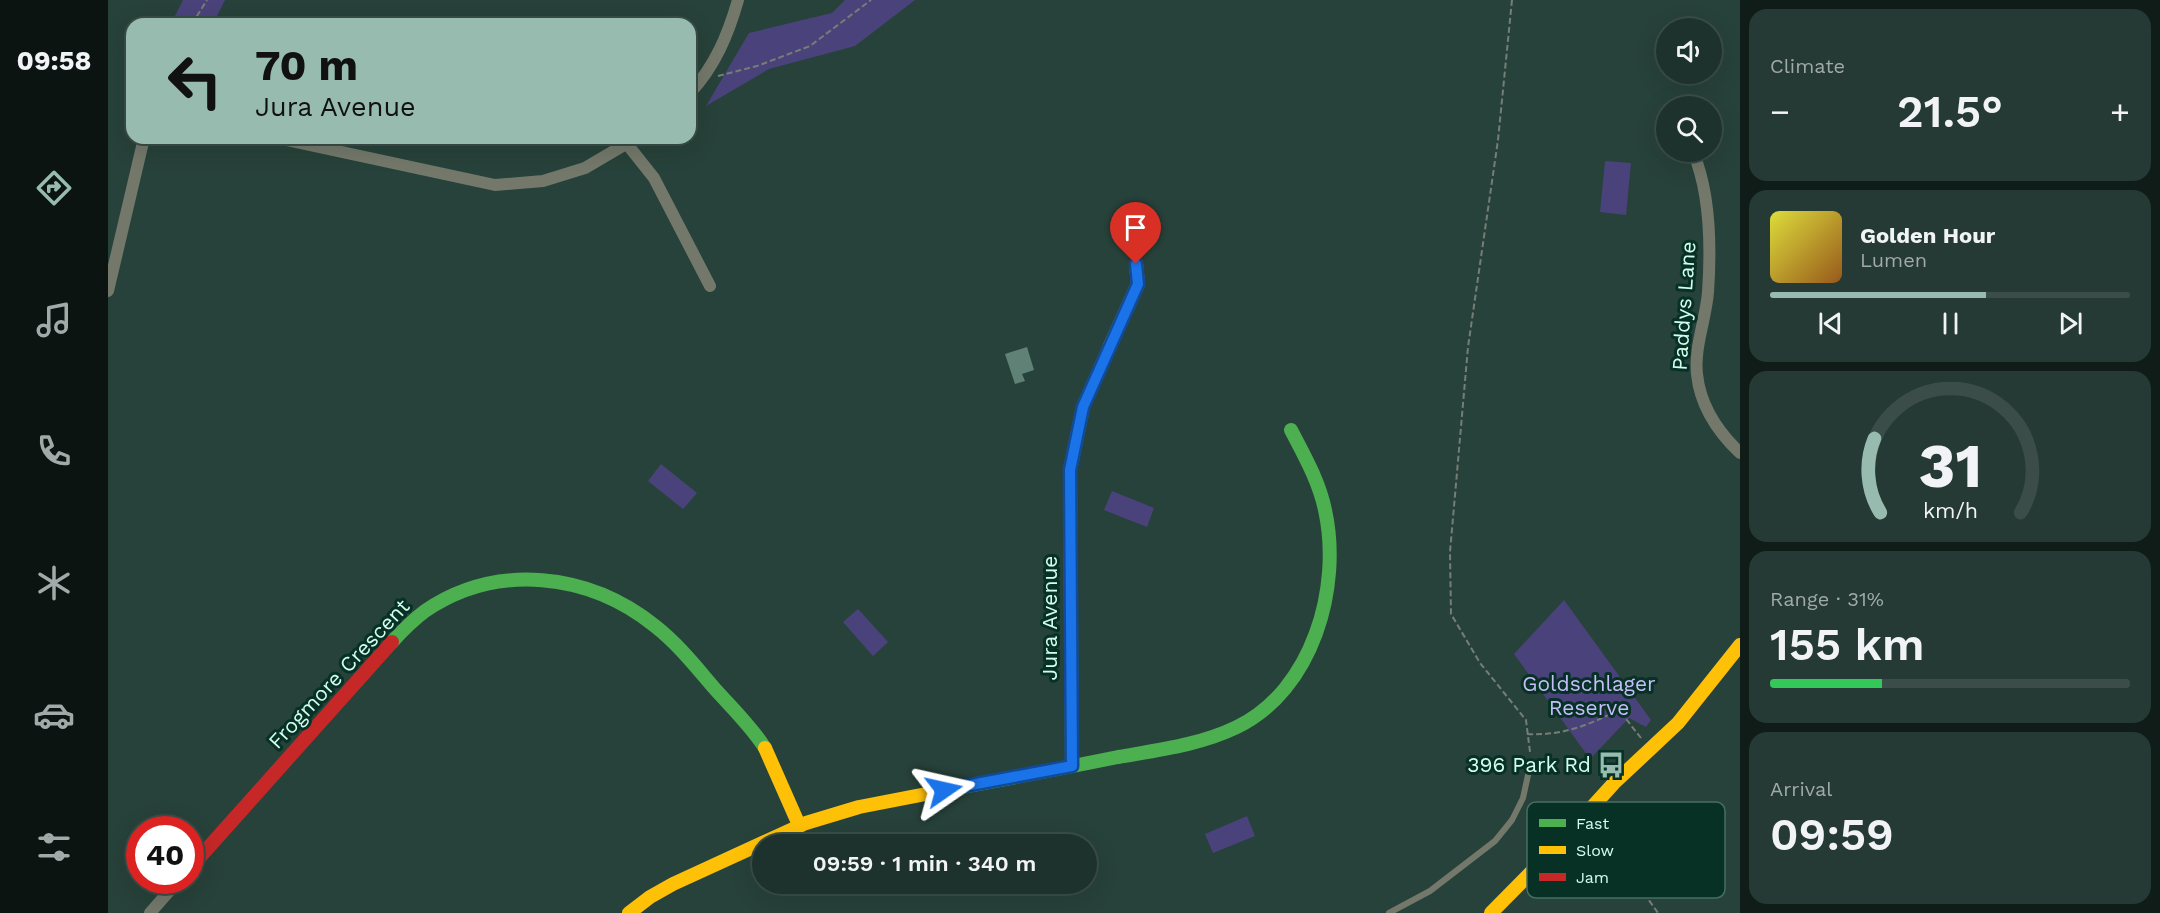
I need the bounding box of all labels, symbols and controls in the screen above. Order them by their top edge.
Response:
map controls [1656,18,1722,162]
button: sound [1656,18,1722,84]
text: 70 m [255,41,358,90]
icon: left [156,42,234,120]
text: 09:58 [17,45,91,77]
text: Climate [1770,54,1845,78]
text: 21.5° [1897,85,2003,138]
text: Jura Avenue [255,91,416,123]
text: − [1770,92,1790,131]
text: + [2110,92,2130,131]
button: search [1656,96,1722,162]
icon: directions [33,167,75,209]
pin [1110,202,1161,264]
icon: arrive [1119,211,1152,244]
text: Golden Hour [1860,223,1995,248]
street label: Paddys Lane [1667,241,1700,371]
text: Lumen [1860,248,1927,272]
icon: music [33,299,75,341]
icon: previous [1814,307,1847,340]
icon: pause [1934,307,1967,340]
icon: next [2054,307,2087,340]
icon: phone [33,430,75,472]
text: 31 [1918,430,1982,503]
text: km/h [1922,499,1978,524]
street label: Jura Avenue [1037,556,1062,680]
icon: climate [33,562,75,604]
text: Range · 31% [1770,587,1884,611]
street label: Frogmore Crescent [263,594,415,754]
text: 155 km [1770,618,1925,671]
park label: Goldschlager Reserve [1522,671,1656,720]
icon: car [33,694,75,736]
bus stop icon: 396 Park Rd [1596,750,1626,780]
place label: 396 Park Rd [1467,752,1591,777]
position arrow [912,758,976,822]
text: Arrival [1770,777,1832,801]
legend [1527,802,1725,898]
text: 09:59 [1770,808,1894,861]
text: Fast [1576,814,1609,833]
speed limit sign: 40 [126,816,204,894]
icon: filters [33,826,75,868]
text: Slow [1576,841,1614,860]
text: 09:59 · 1 min · 340 m [813,851,1036,876]
text: Jam [1576,868,1609,887]

